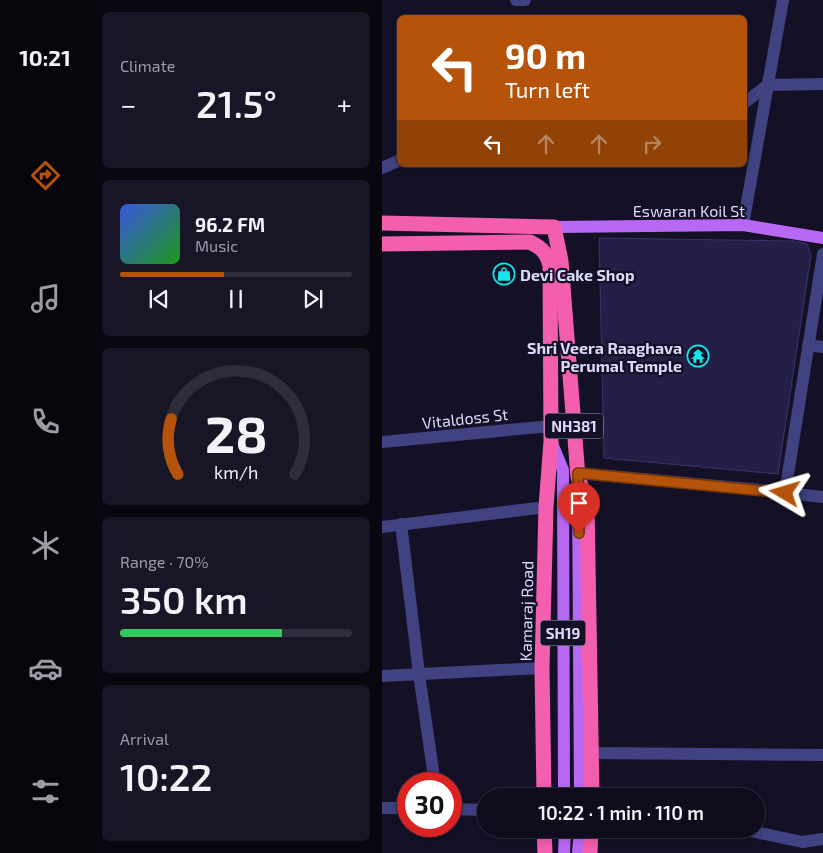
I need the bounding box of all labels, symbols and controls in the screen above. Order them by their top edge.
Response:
text: 90 m [505,34,586,76]
icon: left [422,35,487,100]
text: 10:21 [19,44,71,70]
text: Climate [120,56,175,75]
text: Turn left [505,76,590,102]
text: 21.5° [196,80,277,126]
text: − [120,87,136,121]
text: + [337,87,352,121]
icon: left [479,130,507,158]
icon: ahead [532,130,560,158]
icon: ahead [585,130,613,158]
icon: right [638,130,666,158]
icon: directions [28,158,63,193]
street label: Eswaran Koil St [633,201,745,220]
text: 96.2 FM [195,213,265,236]
text: Music [195,236,238,255]
shop icon: Devi Cake Shop [492,262,516,286]
place label: Devi Cake Shop [520,265,635,284]
icon: music [28,281,63,316]
icon: previous [145,285,173,313]
icon: pause [222,285,250,313]
icon: next [299,285,327,313]
place label: Shri Veera Raaghava Perumal Temple [527,338,682,375]
temple icon: Shri Veera Raaghava Perumal Temple [686,344,710,368]
text: 28 [205,401,267,463]
icon: phone [28,404,63,439]
street label: Vitaldoss St [421,404,509,432]
road number: NH381 [545,414,603,438]
text: km/h [214,461,258,483]
position arrow [758,466,810,518]
pin [558,482,600,533]
icon: arrive [565,489,593,517]
icon: climate [28,528,63,563]
text: Range · 70% [120,552,208,571]
street label: Kamaraj Road [516,561,537,662]
text: 350 km [120,576,248,622]
road number: SH19 [540,620,586,646]
icon: car [28,651,63,686]
text: Arrival [120,729,169,748]
text: 10:22 [120,753,212,799]
speed limit sign: 30 [397,772,462,837]
icon: filters [28,774,63,809]
text: 10:22 · 1 min · 110 m [538,801,704,824]

